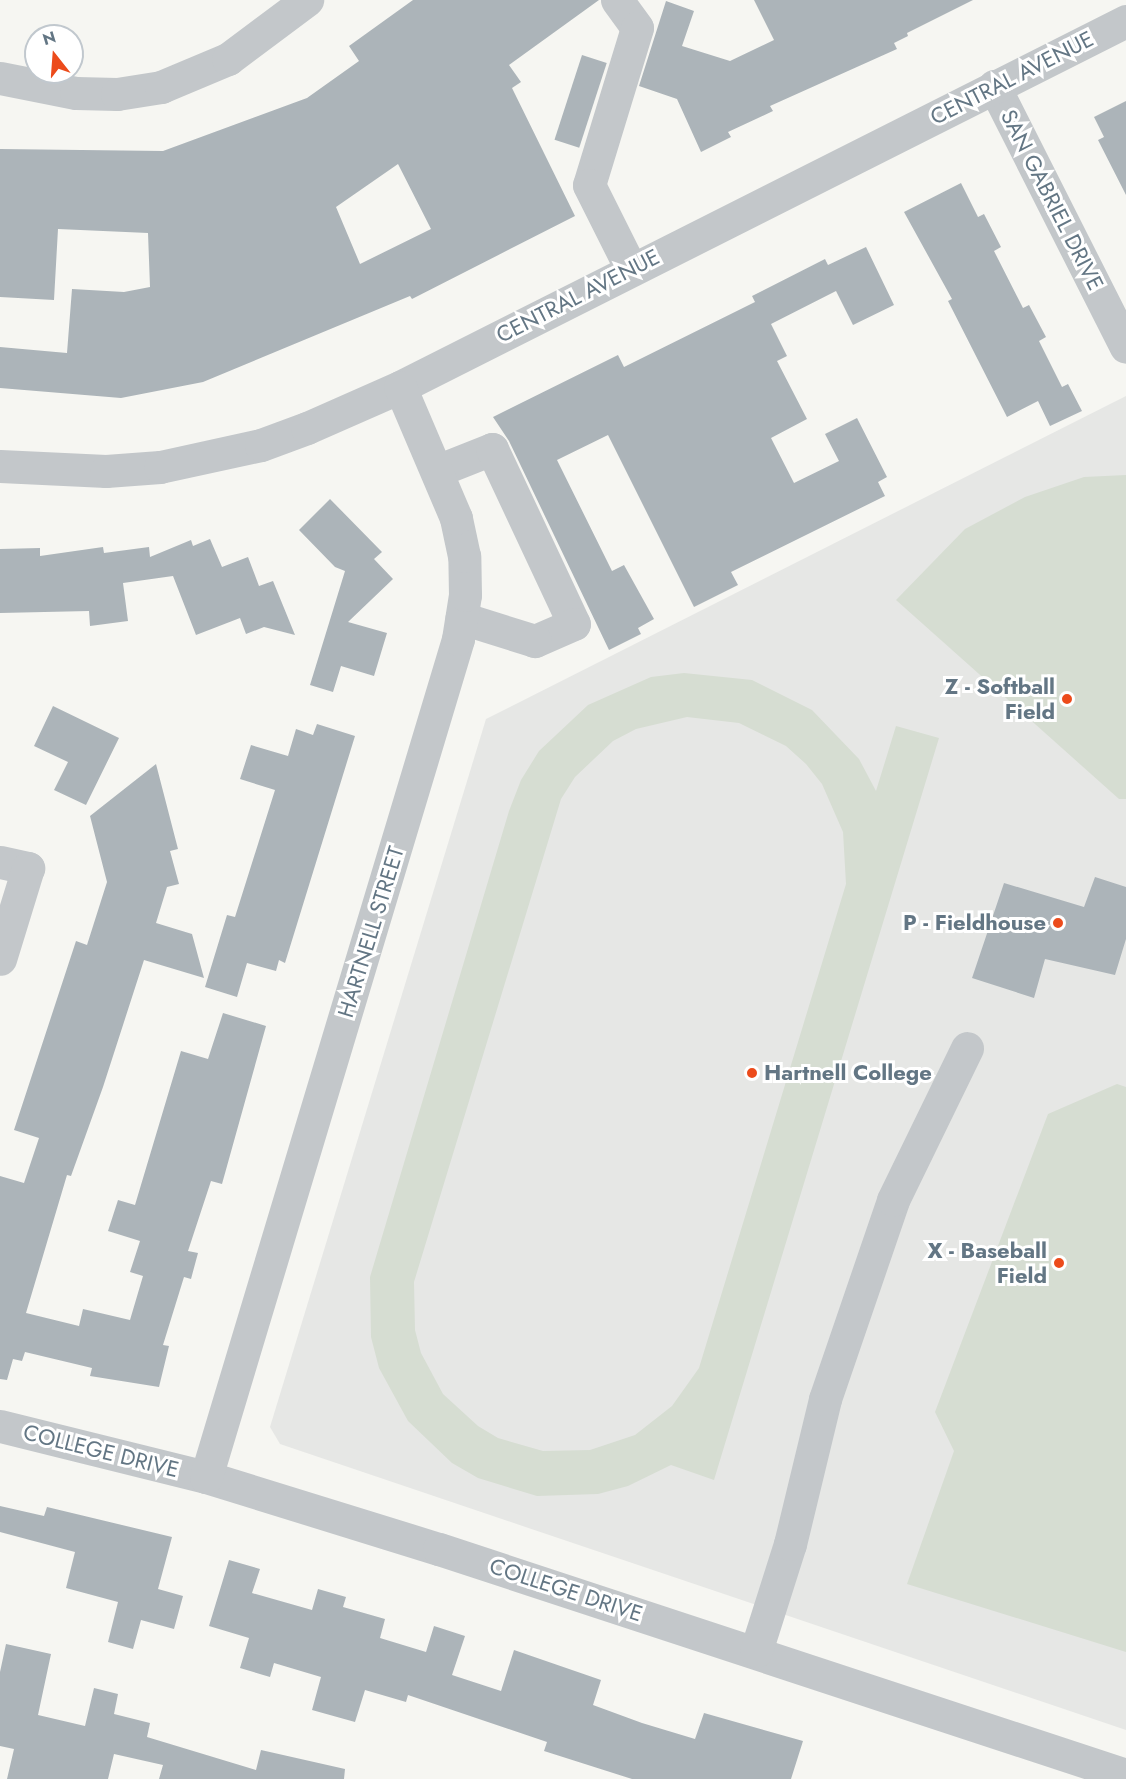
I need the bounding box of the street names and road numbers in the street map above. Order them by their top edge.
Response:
street label: CENTRAL AVENUE [926,25,1098,131]
street label: SAN GABRIEL DRIVE [995,105,1109,295]
street label: CENTRAL AVENUE [492,243,664,349]
street label: HARTNELL STREET [332,843,410,1021]
street label: COLLEGE DRIVE [20,1419,182,1483]
street label: COLLEGE DRIVE [486,1553,646,1627]

